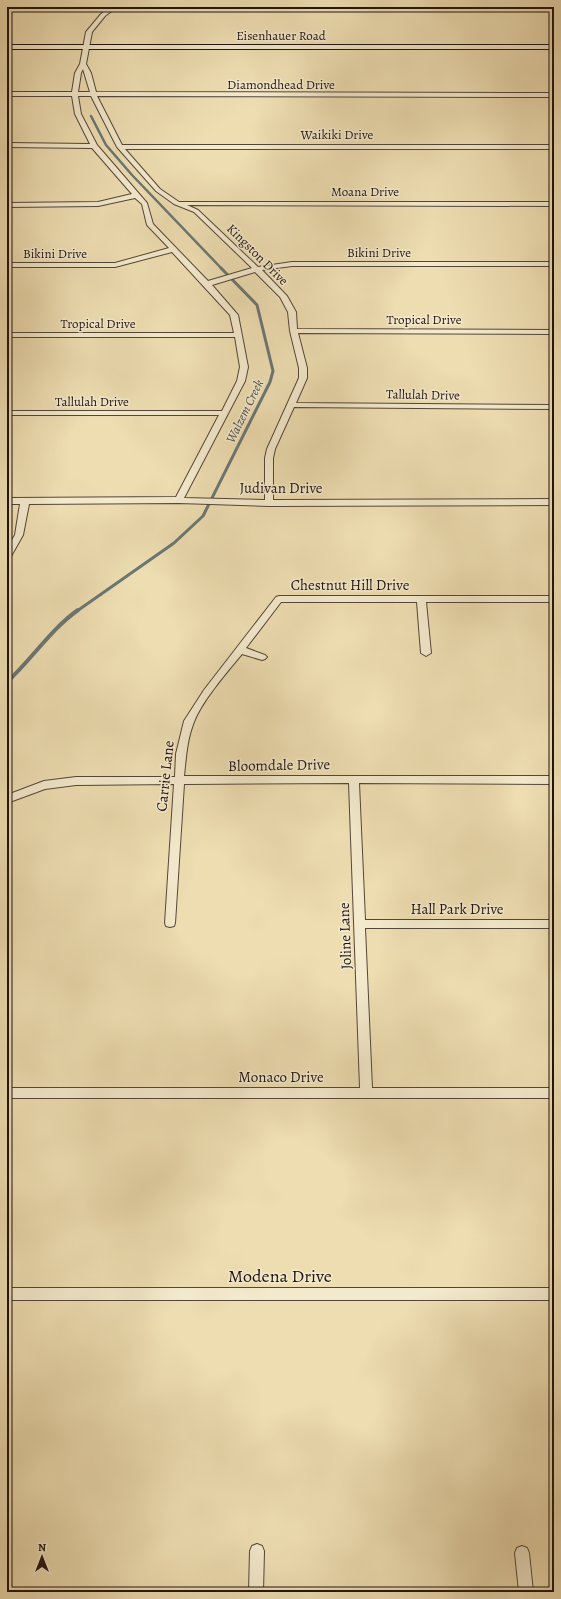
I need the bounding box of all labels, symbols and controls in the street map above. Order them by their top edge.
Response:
street label: Eisenhauer Road [236,27,326,44]
street label: Diamondhead Drive [227,76,335,93]
street label: Waikiki Drive [300,126,374,143]
street label: Moana Drive [331,183,399,200]
street label: Kingston Drive [223,220,292,289]
street label: Bikini Drive [347,244,411,261]
street label: Bikini Drive [23,245,87,262]
street label: Tropical Drive [387,311,462,328]
street label: Tropical Drive [61,315,136,332]
water label: Walzem Creek [222,377,267,446]
street label: Tallulah Drive [386,385,460,404]
street label: Tallulah Drive [55,393,129,410]
street label: Judivan Drive [239,478,323,498]
street label: Chestnut Hill Drive [291,575,410,595]
street label: Carrie Lane [151,739,179,813]
street label: Bloomdale Drive [228,754,330,776]
street label: Hall Park Drive [410,899,504,919]
street label: Joline Lane [334,902,356,970]
street label: Monaco Drive [238,1067,324,1087]
street label: Modena Drive [228,1264,332,1288]
north arrow [22,1537,62,1577]
text: N [38,1540,46,1555]

